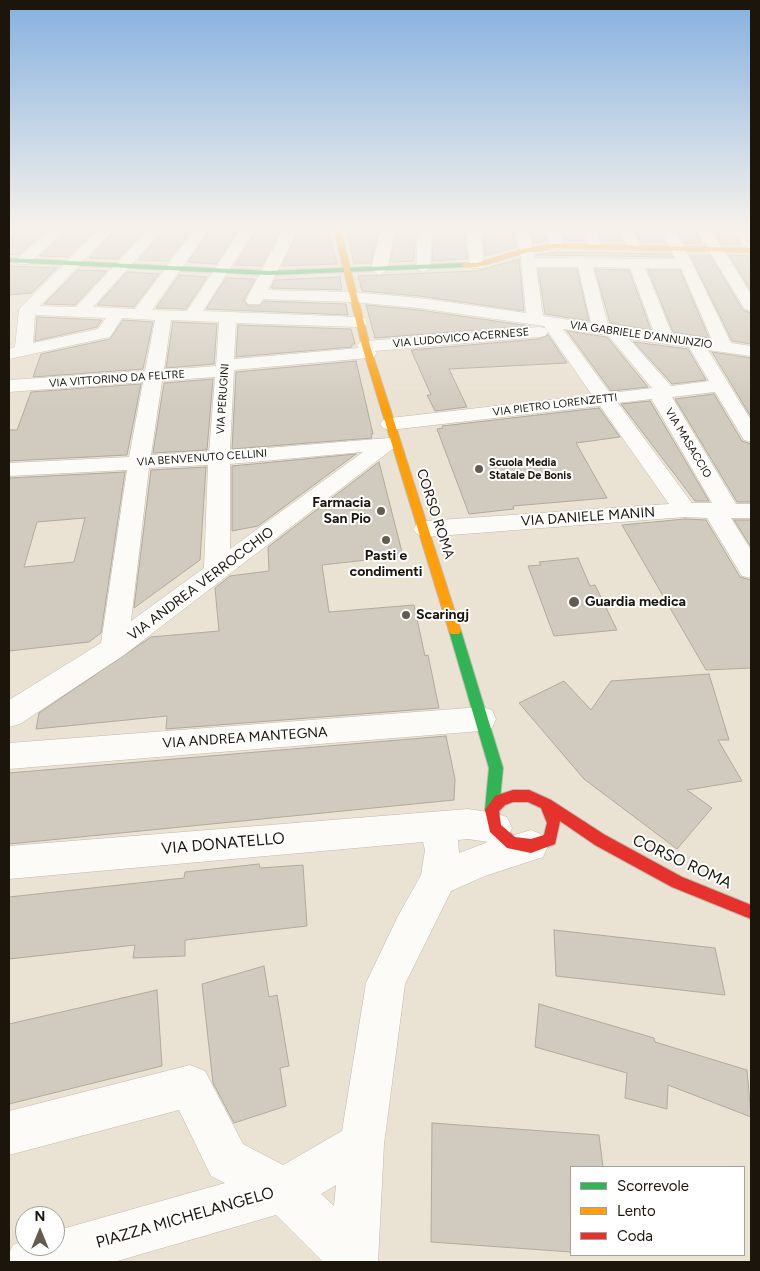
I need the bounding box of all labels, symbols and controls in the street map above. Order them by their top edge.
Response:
street label: VIA GABRIELE D'ANNUNZIO [569,318,713,352]
street label: VIA LUDOVICO ACERNESE [392,325,530,351]
street label: VIA PERUGINI [214,363,232,435]
street label: VIA VITTORINO DA FELTRE [49,368,185,390]
street label: VIA PIETRO LORENZETTI [492,391,618,419]
street label: VIA MASACCIO [662,406,714,480]
street label: VIA BENVENUTO CELLINI [136,447,268,469]
place label: Scuola Media Statale De Bonis [489,456,571,482]
marker: Scuola Media Statale De Bonis [473,463,485,475]
street label: CORSO ROMA [413,467,457,561]
place label: Farmacia San Pio [312,495,371,528]
street label: VIA DANIELE MANIN [520,504,656,530]
marker: Farmacia San Pio [375,505,387,517]
street label: VIA ANDREA VERROCCHIO [125,524,277,644]
marker: Pasti e condimenti [380,534,392,546]
place label: Pasti e condimenti [350,548,422,580]
place label: Guardia medica [585,594,686,610]
marker: Guardia medica [567,595,581,609]
place label: Scaringj [416,607,469,623]
marker: Scaringj [400,609,412,621]
street label: VIA ANDREA MANTEGNA [162,724,328,752]
street label: VIA DONATELLO [161,829,285,859]
street label: CORSO ROMA [629,831,735,893]
legend [570,1166,745,1256]
text: Scorrevole [617,1177,689,1195]
street label: PIAZZA MICHELANGELO [94,1183,276,1253]
text: Lento [617,1202,656,1220]
north arrow [15,1206,65,1256]
text: N [35,1208,45,1225]
text: Coda [617,1227,653,1245]

